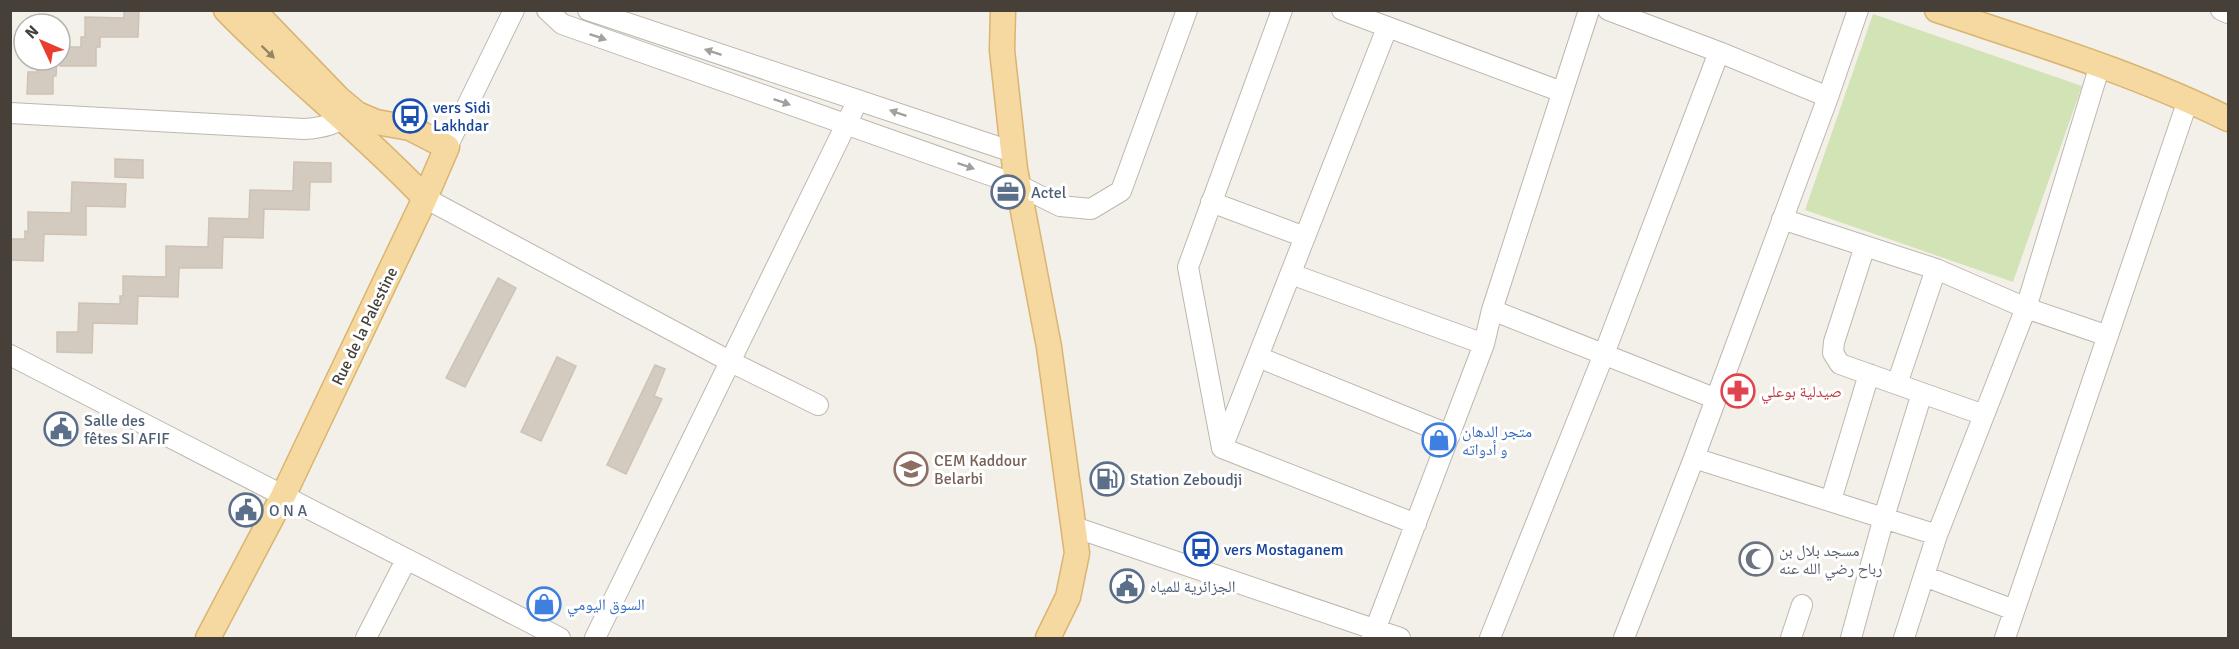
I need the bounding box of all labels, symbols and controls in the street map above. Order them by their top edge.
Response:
north arrow [12,12,72,72]
text: N [21,21,43,43]
one-way arrow [589,32,607,42]
one-way arrow [260,44,274,58]
one-way arrow [704,46,722,56]
one-way arrow [773,97,791,107]
bus stop icon: vers Sidi Lakhdar [392,98,428,134]
place label: vers Sidi Lakhdar [433,98,490,136]
one-way arrow [889,108,907,118]
one-way arrow [957,162,975,172]
office icon: Actel [990,174,1026,210]
place label: Actel [1031,183,1067,203]
street label: Rue de la Palestine [328,264,402,389]
pharmacy icon: صيدلية بوعلي [1720,373,1756,409]
place label: صيدلية بوعلي [1761,382,1842,404]
public building icon: Salle des fêtes SI AFIF [43,411,79,447]
place label: Salle des fêtes SI AFIF [84,411,169,449]
shop icon: متجر الدهان و أدواته [1421,422,1457,458]
place label: متجر الدهان و أدواته [1462,422,1532,460]
school or university icon: CEM Kaddour Belarbi [893,451,929,487]
place label: CEM Kaddour Belarbi [934,451,1027,489]
fuel station icon: Station Zeboudji [1089,461,1125,497]
place label: Station Zeboudji [1130,470,1242,490]
public building icon: O N A [228,492,264,528]
place label: O N A [269,501,307,521]
bus stop icon: vers Mostaganem [1183,531,1219,567]
place label: vers Mostaganem [1224,540,1343,560]
mosque icon: مسجد بلال بن رباح رضي الله عنه [1738,541,1774,577]
place label: مسجد بلال بن رباح رضي الله عنه [1779,541,1882,581]
public building icon: الجزائرية للمياه [1109,568,1145,604]
place label: الجزائرية للمياه [1150,577,1236,597]
shop icon: السوق اليومي [526,586,562,622]
place label: السوق اليومي [567,595,645,617]

